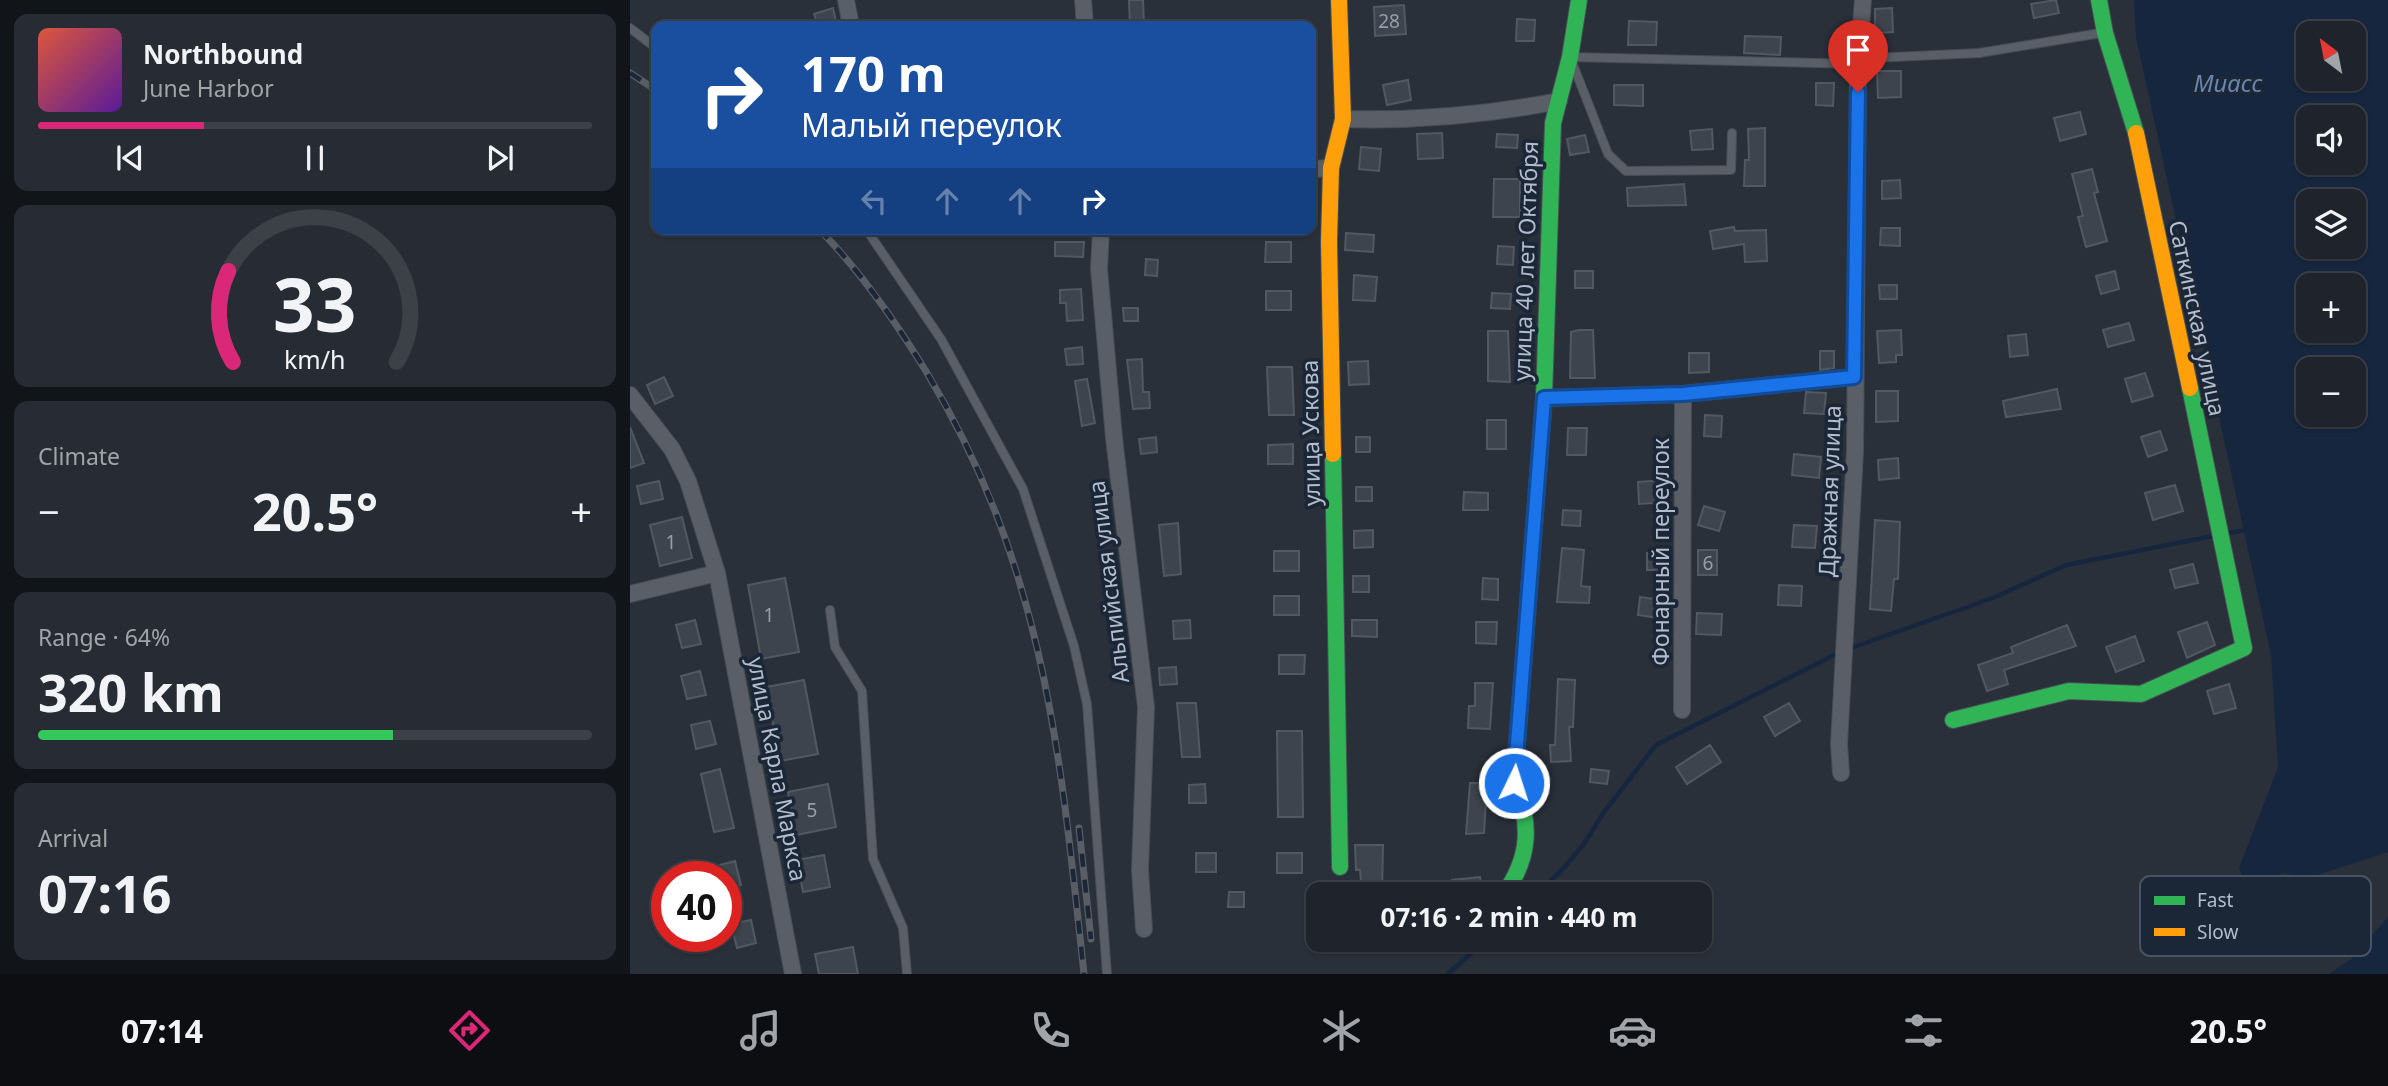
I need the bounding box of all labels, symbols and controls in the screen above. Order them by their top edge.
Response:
house number: 28 [1378,8,1400,34]
pin [1828,20,1888,92]
north arrow [2296,21,2366,91]
map controls [2296,21,2366,427]
icon: arrive [1839,31,1877,69]
text: Northbound [143,36,303,72]
text: 170 m [801,40,946,106]
icon: right [686,49,777,140]
water label: Миасс [2193,66,2263,99]
text: June Harbor [143,72,274,104]
text: Малый переулок [801,103,1062,146]
button: sound [2296,105,2366,175]
icon: previous [111,139,149,177]
icon: pause [296,139,334,177]
icon: next [481,139,519,177]
street label: улица 40 лет Октября [1505,140,1545,382]
icon: left [855,182,893,220]
icon: ahead [928,182,966,220]
icon: ahead [1001,182,1039,220]
icon: right [1074,182,1112,220]
button: layers [2296,189,2366,259]
street label: Саткинская улица [2162,217,2234,419]
text: 33 [273,254,357,353]
button: + [2296,273,2366,343]
text: km/h [284,342,346,376]
button: − [2296,357,2366,427]
street label: улица Ускова [1293,359,1327,507]
street label: Дражная улица [1810,405,1848,577]
street label: Фонарный переулок [1644,437,1676,666]
text: Climate [38,440,120,472]
text: 20.5° [252,475,378,546]
street label: Альпийская улица [1080,479,1136,685]
text: − [38,485,60,537]
text: + [570,485,592,537]
house number: 1 [666,529,676,555]
house number: 6 [1703,550,1713,576]
house number: 1 [764,602,774,628]
text: Range · 64% [38,621,170,653]
street label: улица Карла Маркса [741,654,815,884]
text: 320 km [38,656,224,727]
position arrow [1477,746,1551,820]
house number: 5 [807,797,817,823]
text: Arrival [38,822,108,854]
text: 07:16 [38,857,172,928]
speed limit sign: 40 [651,861,742,952]
legend [2140,876,2371,956]
text: Fast [2197,887,2234,913]
text: 07:16 · 2 min · 440 m [1381,899,1637,935]
text: Slow [2197,919,2238,945]
icon: directions [445,1006,494,1055]
icon: music [736,1006,785,1055]
icon: phone [1026,1006,1075,1055]
icon: climate [1317,1006,1366,1055]
icon: car [1608,1006,1657,1055]
icon: filters [1899,1006,1948,1055]
text: 07:14 [121,1009,203,1052]
text: 20.5° [2190,1009,2267,1052]

